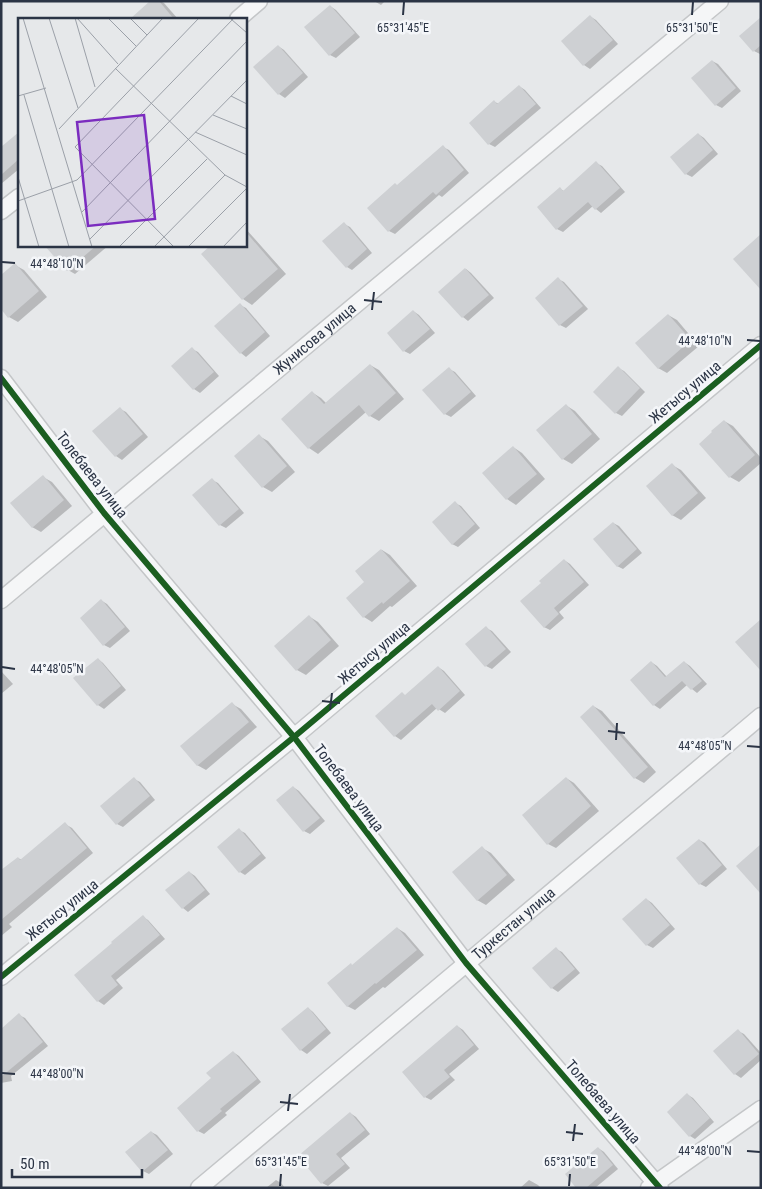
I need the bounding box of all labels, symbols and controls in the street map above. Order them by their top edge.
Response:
inset map [18,18,246,246]
text: 65°31'45"E [377,21,429,35]
text: 65°31'50"E [666,21,718,35]
text: 44°48'10"N [30,257,84,271]
street label: Жунисова улица [269,299,359,378]
text: 44°48'10"N [678,334,732,348]
street label: Жетысу улица [645,357,725,427]
street label: Толебаева улица [53,428,131,522]
street label: Жетысу улица [334,618,414,688]
text: 44°48'05"N [30,662,84,676]
text: 44°48'05"N [678,739,732,753]
street label: Толебаева улица [310,741,388,835]
street label: Жетысу улица [22,875,102,945]
street label: Туркестан улица [469,884,559,964]
street label: Толебаева улица [562,1056,644,1148]
text: 44°48'00"N [30,1067,84,1081]
text: 44°48'00"N [678,1144,732,1158]
scale bar [12,1146,142,1178]
text: 50 m [20,1155,50,1173]
text: 65°31'45"E [255,1155,307,1169]
text: 65°31'50"E [544,1155,596,1169]

